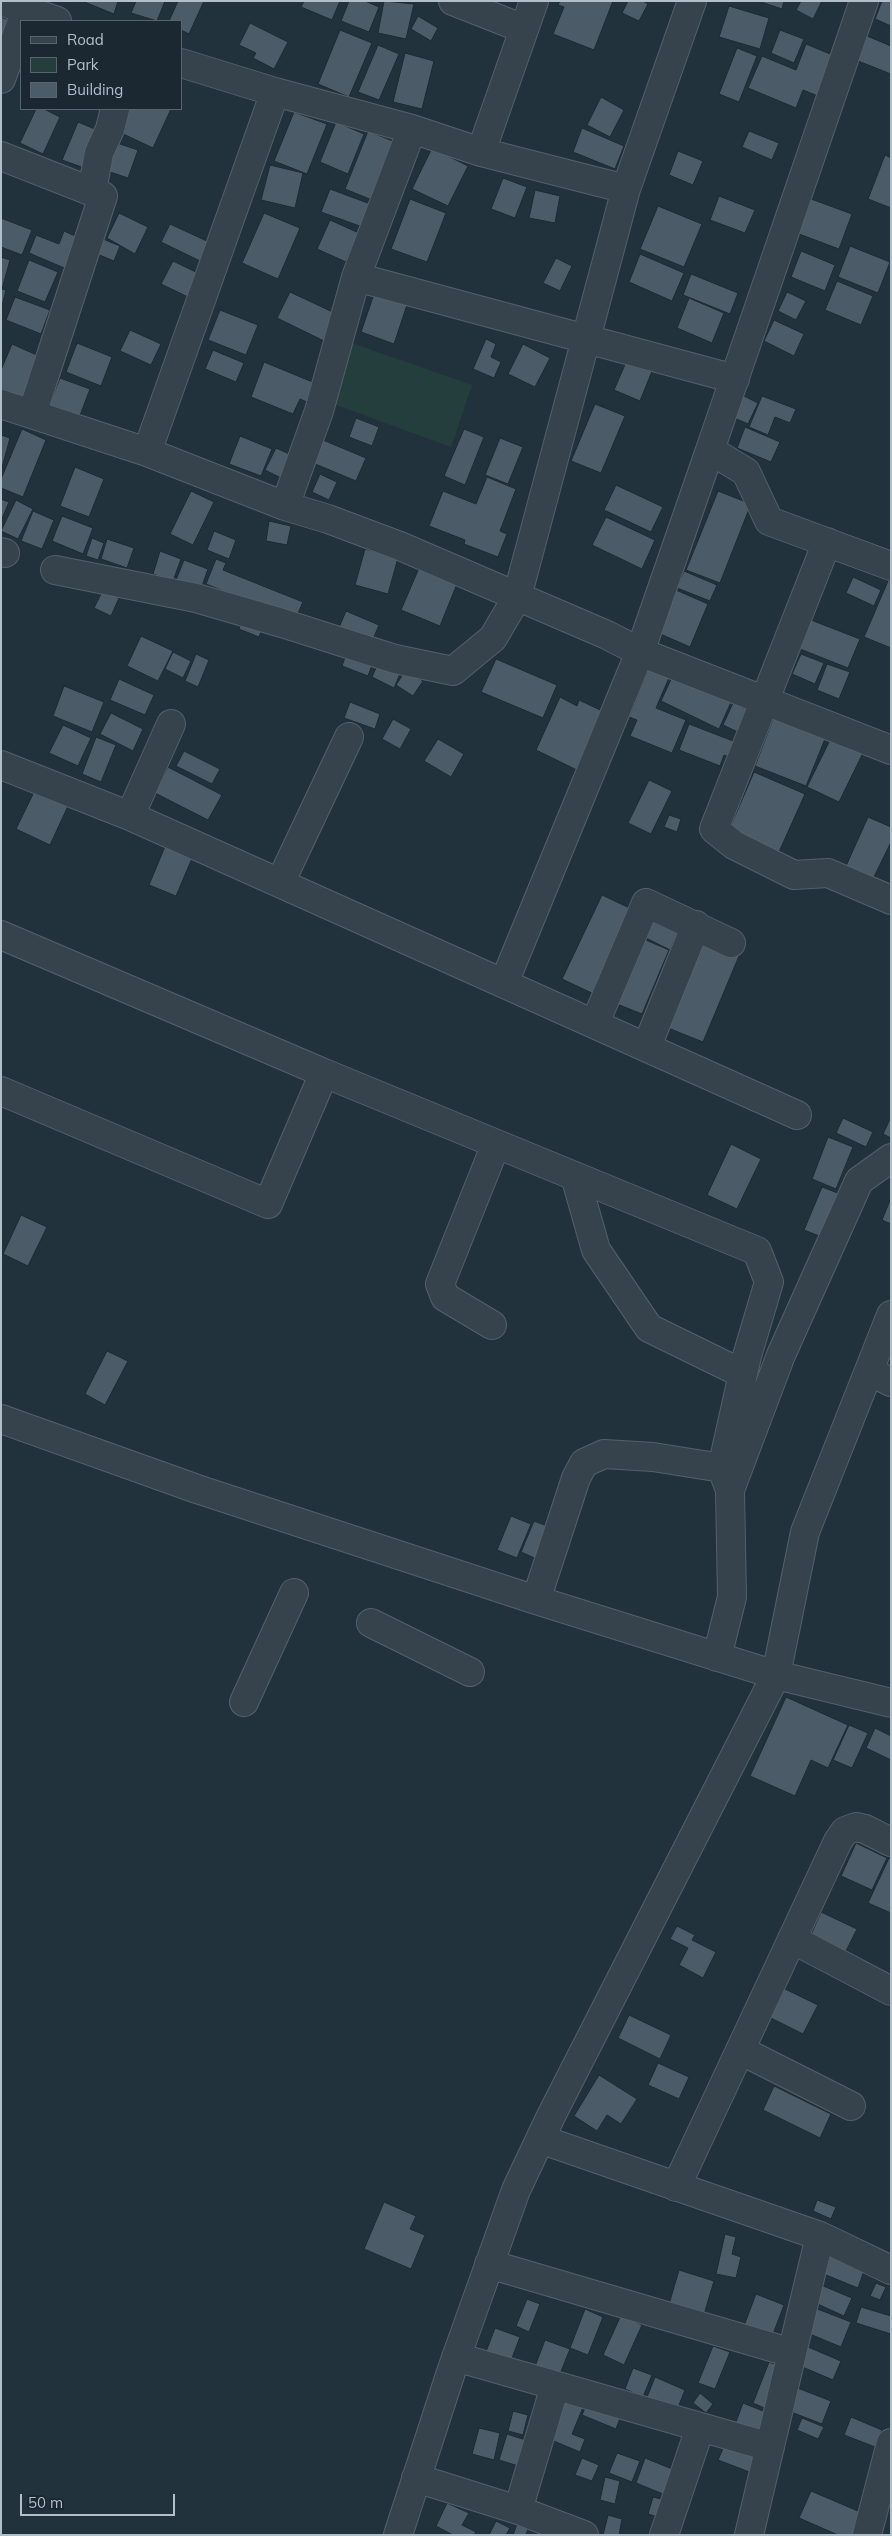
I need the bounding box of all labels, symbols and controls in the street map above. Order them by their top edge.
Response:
legend [20,20,182,110]
text: Road [67,30,104,49]
text: Park [67,55,99,74]
text: Building [67,80,123,99]
scale bar [22,2484,178,2516]
text: 50 m [28,2493,63,2512]

